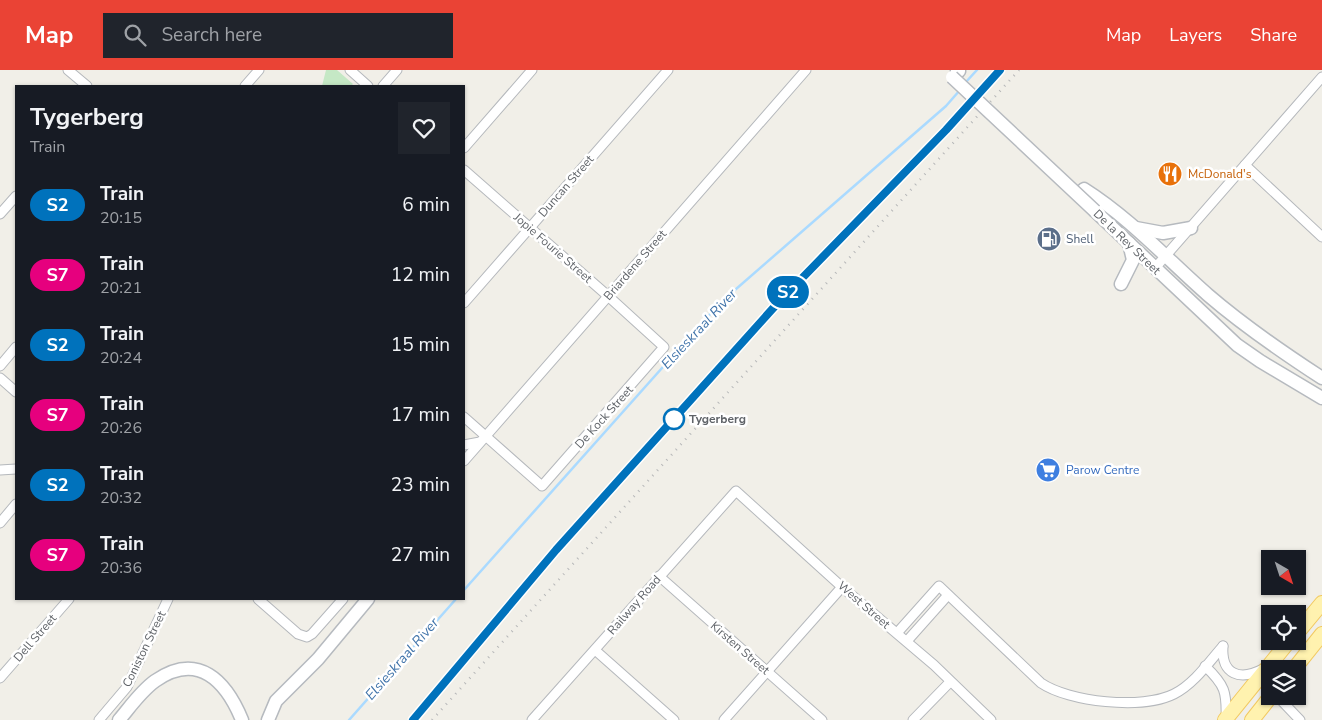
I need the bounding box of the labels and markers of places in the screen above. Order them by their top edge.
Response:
restaurant icon: McDonald's [1157,161,1183,187]
place label: McDonald's [1188,166,1252,182]
fuel station icon: Shell [1036,226,1062,252]
place label: Shell [1066,231,1094,247]
marker: Tygerberg [663,408,685,430]
place label: Tygerberg [689,411,746,427]
supermarket icon: Parow Centre [1035,457,1061,483]
place label: Parow Centre [1066,462,1139,478]

